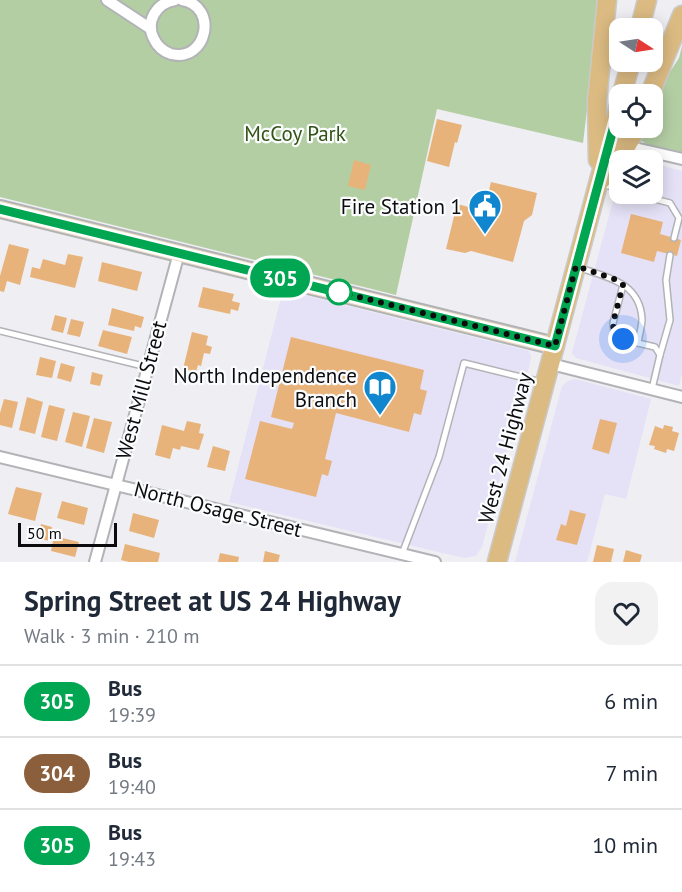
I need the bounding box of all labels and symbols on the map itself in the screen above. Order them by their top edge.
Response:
north arrow [609,18,663,72]
park label: McCoy Park [244,120,346,147]
public building icon: Fire Station 1 [467,188,503,235]
place label: Fire Station 1 [341,193,462,220]
line badge: 305 [246,258,314,298]
unlabelled marker [326,279,352,305]
street label: West Mill Street [110,318,172,462]
your location [608,324,638,354]
place label: North Independence Branch [173,362,357,413]
library icon: North Independence Branch [362,369,398,416]
street label: West 24 Highway [472,369,538,527]
street label: North Osage Street [131,475,305,543]
scale bar [18,520,117,548]

